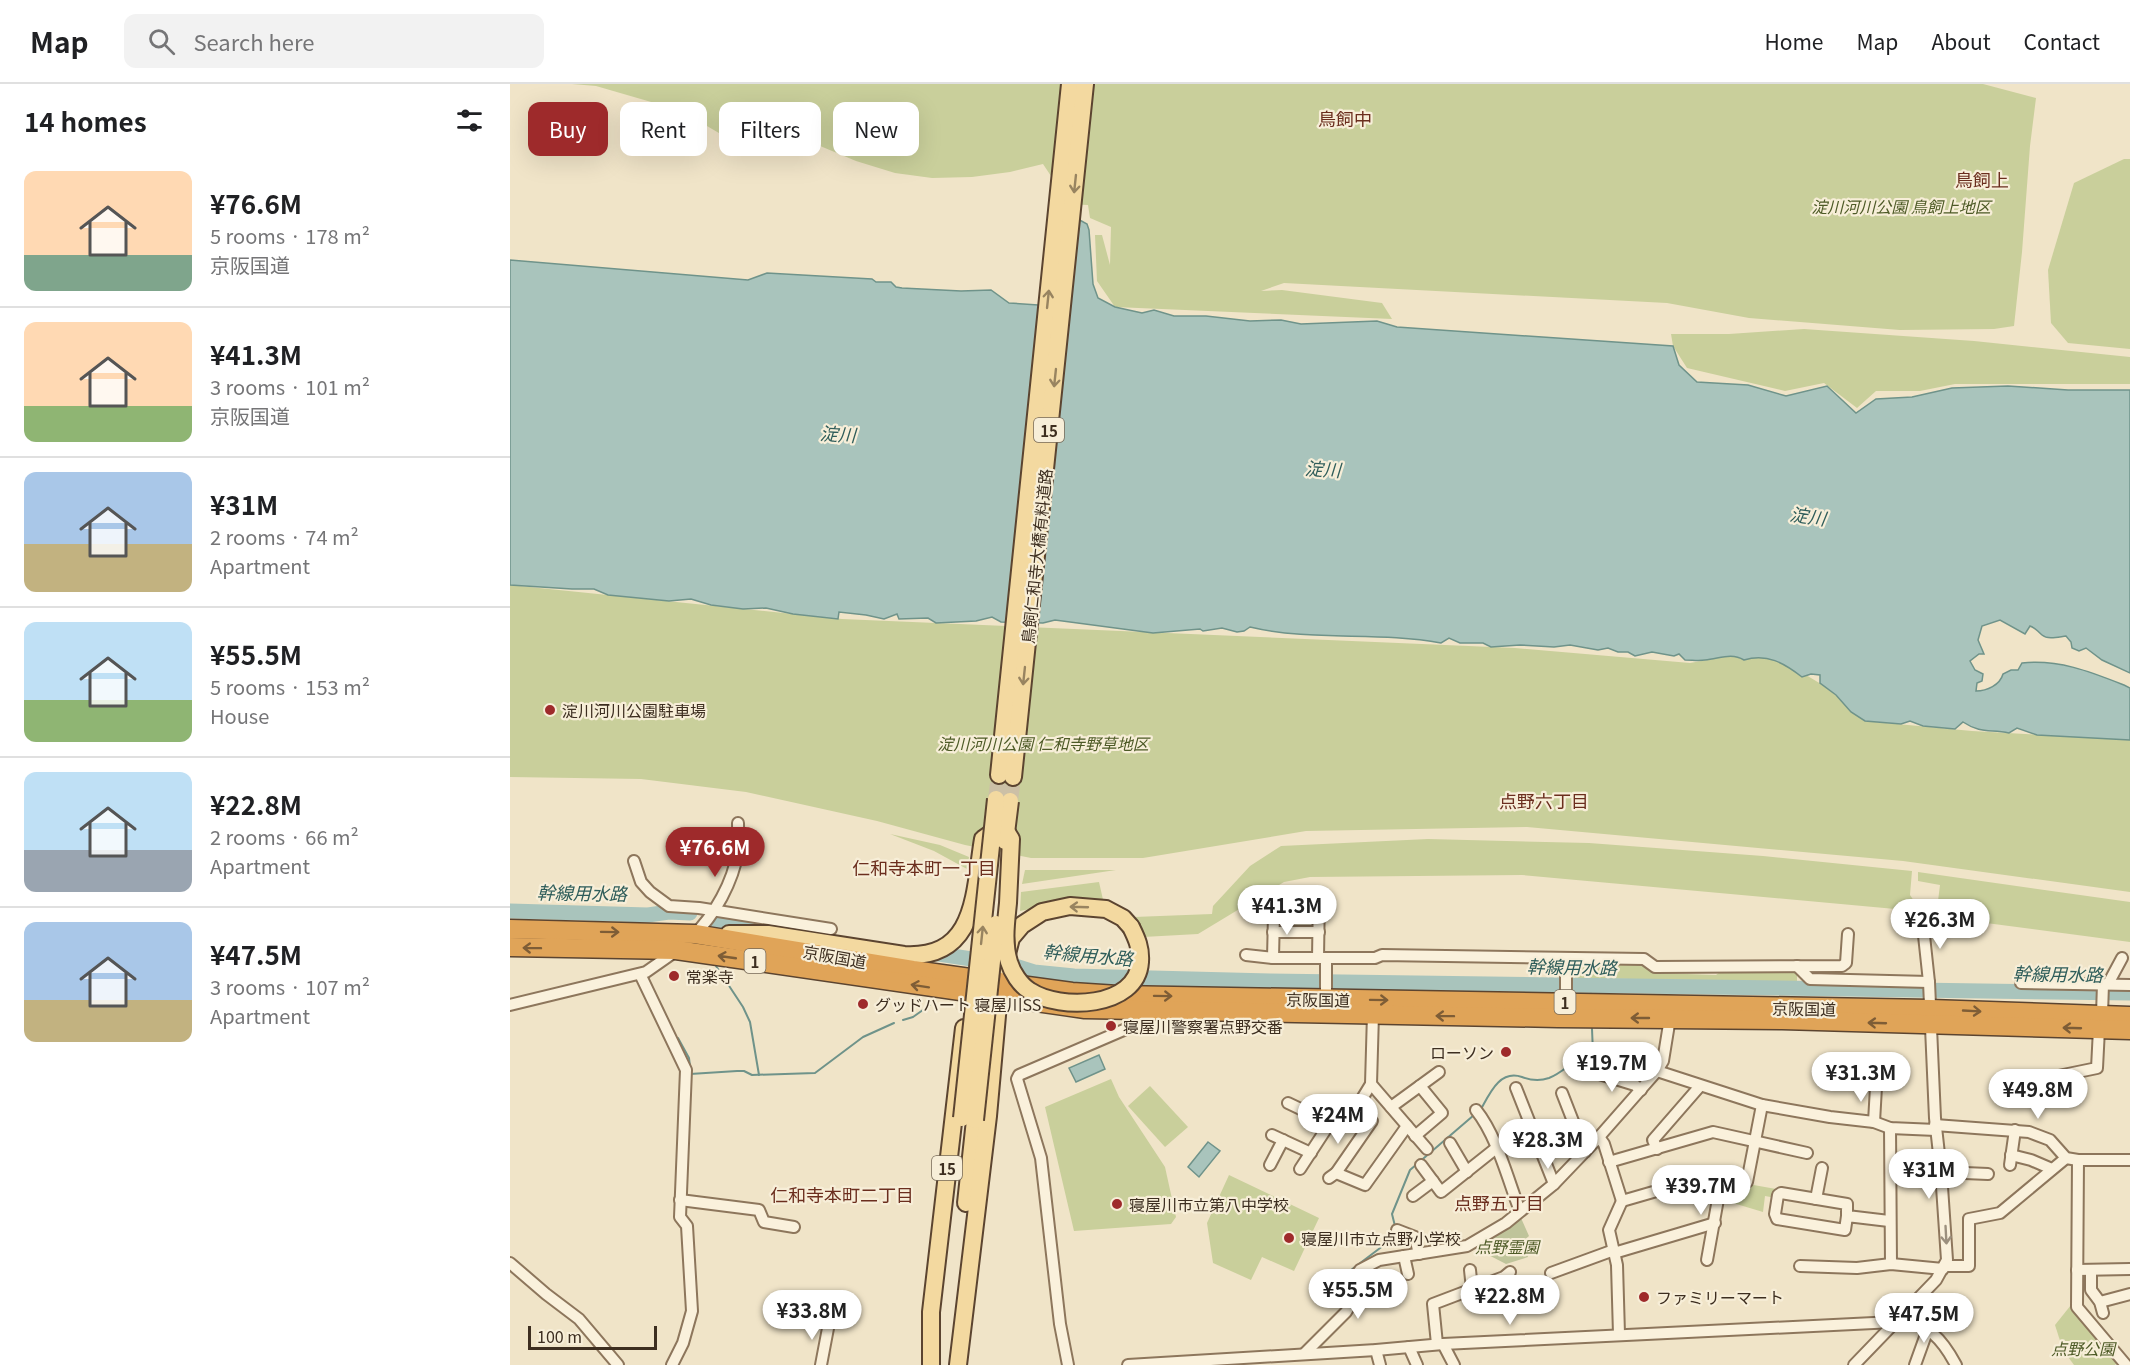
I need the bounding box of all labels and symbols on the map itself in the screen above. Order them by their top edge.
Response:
district label: 鳥飼中 [1318,105,1372,131]
district label: 鳥飼上 [1955,166,2009,192]
one-way arrow [1069,174,1080,193]
park label: 淀川河川公園 鳥飼上地区 [1811,194,1993,218]
one-way arrow [1043,290,1054,310]
one-way arrow [1049,367,1060,387]
road number: 15 [1034,418,1064,442]
water label: 淀川 [819,419,859,447]
water label: 淀川 [1304,454,1344,482]
street label: 鳥飼仁和寺大橋有料道路 [1015,467,1057,645]
water label: 淀川 [1788,500,1830,531]
one-way arrow [1018,666,1029,686]
place label: 淀川河川公園駐車場 [562,698,706,722]
marker: 淀川河川公園駐車場 [543,703,557,717]
park label: 淀川河川公園 仁和寺野草地区 [937,731,1151,755]
district label: 点野六丁目 [1499,787,1589,813]
pin: ¥76.6M [666,827,764,878]
district label: 仁和寺本町一丁目 [852,854,996,880]
water label: 幹線用水路 [537,878,629,906]
pin: ¥41.3M [1238,885,1336,936]
pin: ¥26.3M [1891,899,1989,950]
one-way arrow [1069,901,1089,912]
one-way arrow [977,925,988,945]
one-way arrow [600,926,620,937]
water label: 幹線用水路 [1042,937,1136,971]
street label: 京阪国道 [801,939,869,973]
one-way arrow [523,942,543,953]
road number: 1 [744,949,766,973]
one-way arrow [717,951,737,962]
water label: 幹線用水路 [1527,952,1619,980]
water label: 幹線用水路 [2013,959,2105,987]
place label: 常楽寺 [686,964,734,988]
marker: 常楽寺 [667,969,681,983]
one-way arrow [910,980,930,991]
street label: 京阪国道 [1286,986,1350,1012]
one-way arrow [1152,990,1172,1002]
road number: 1 [1554,990,1576,1014]
place label: グッドハート 寝屋川SS [875,992,1041,1016]
one-way arrow [1368,994,1388,1006]
street label: 京阪国道 [1772,995,1836,1021]
marker: グッドハート 寝屋川SS [856,997,870,1011]
one-way arrow [1962,1005,1982,1016]
one-way arrow [1435,1010,1455,1022]
one-way arrow [1630,1012,1650,1024]
place label: 寝屋川警察署点野交番 [1123,1014,1283,1038]
one-way arrow [1867,1017,1887,1029]
marker: 寝屋川警察署点野交番 [1104,1019,1118,1033]
one-way arrow [2062,1023,2082,1034]
place label: ローソン [1430,1040,1494,1064]
pin: ¥19.7M [1563,1042,1661,1093]
marker: ローソン [1499,1045,1513,1059]
pin: ¥31.3M [1812,1052,1910,1103]
pin: ¥49.8M [1989,1069,2087,1120]
pin: ¥24M [1302,1094,1374,1145]
pin: ¥28.3M [1499,1119,1597,1170]
pin: ¥31M [1893,1149,1965,1200]
road number: 15 [932,1156,962,1180]
pin: ¥39.7M [1652,1165,1750,1216]
district label: 仁和寺本町二丁目 [770,1181,914,1207]
district label: 点野五丁目 [1454,1189,1544,1215]
place label: 寝屋川市立第八中学校 [1129,1192,1289,1216]
marker: 寝屋川市立第八中学校 [1110,1197,1124,1211]
one-way arrow [1941,1224,1952,1244]
place label: 寝屋川市立点野小学校 [1301,1226,1461,1250]
marker: 寝屋川市立点野小学校 [1282,1231,1296,1245]
park label: 点野霊園 [1475,1234,1541,1258]
pin: ¥55.5M [1309,1269,1407,1320]
pin: ¥22.8M [1461,1275,1559,1326]
place label: ファミリーマート [1656,1285,1784,1309]
pin: ¥33.8M [763,1290,861,1341]
marker: ファミリーマート [1637,1290,1651,1304]
pin: ¥47.5M [1875,1293,1973,1344]
scale bar [528,1323,657,1350]
park label: 点野公園 [2051,1336,2117,1360]

